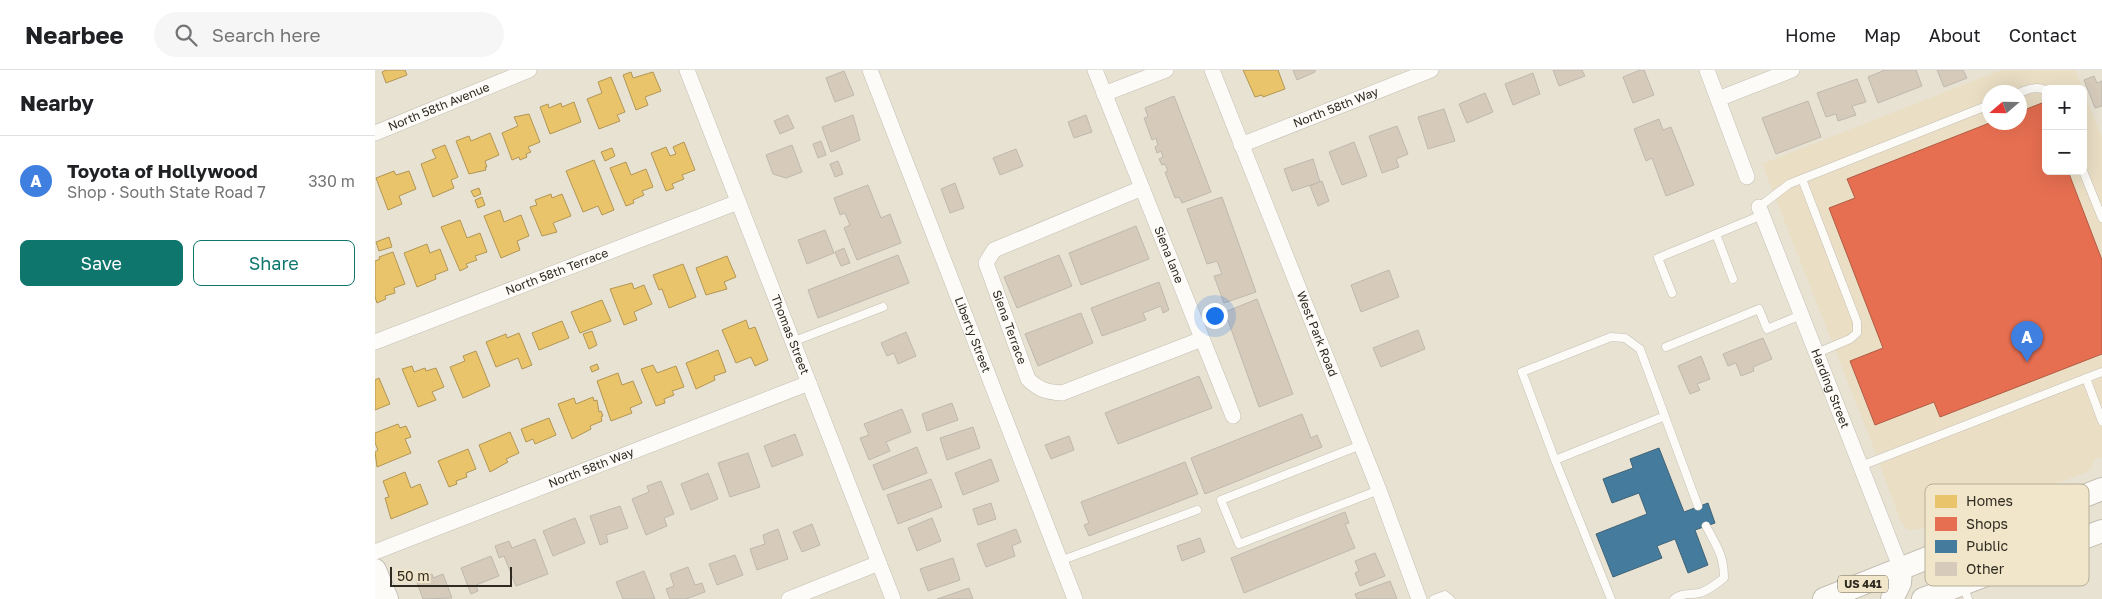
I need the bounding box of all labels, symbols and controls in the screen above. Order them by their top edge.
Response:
search box [154,12,504,57]
text: Nearbee [25,20,124,49]
icon: search [172,21,200,49]
text: Search here [212,23,321,46]
text: Home [1785,24,1836,46]
text: Map [1864,24,1901,46]
text: About [1929,24,1981,46]
text: Contact [2009,24,2077,46]
street label: North 58th Avenue [386,79,492,134]
street label: North 58th Way [1291,83,1381,131]
north arrow [1982,85,2027,130]
map controls [2042,85,2087,175]
button: + [2042,85,2087,130]
text: Nearby [20,90,94,116]
button: − [2042,130,2087,175]
text: Toyota of Hollywood [67,159,258,182]
text: A [30,171,42,191]
text: 330 m [308,171,355,191]
text: Shop · South State Road 7 [67,182,266,202]
street label: Siena lane [1151,224,1187,285]
button: Save [20,240,183,286]
button: Share [193,240,355,286]
street label: North 58th Terrace [503,245,610,298]
street label: Siena Terrace [989,288,1030,366]
street label: West Park Road [1294,289,1341,379]
street label: Thomas Street [768,292,813,377]
street label: Liberty Street [952,295,995,375]
your location [1202,303,1228,329]
pin: A [2011,321,2043,362]
street label: Harding Street [1808,346,1853,431]
street label: North 58th Way [546,444,636,491]
legend [1925,484,2089,586]
text: Homes [1966,492,2013,509]
text: Shops [1966,515,2008,532]
text: Public [1966,537,2008,554]
text: Other [1966,560,2005,577]
scale bar [390,564,513,587]
text: 50 m [397,567,430,584]
road number: US 441 [1838,576,1888,592]

